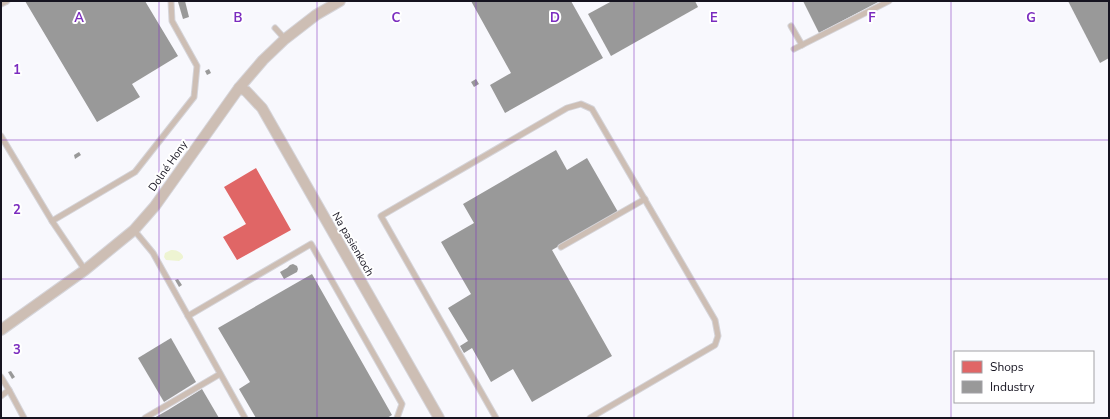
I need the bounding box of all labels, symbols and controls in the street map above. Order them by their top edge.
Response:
text: A [74,9,84,27]
text: B [234,9,243,27]
text: C [392,9,401,27]
text: D [550,9,560,27]
text: E [710,9,718,27]
text: F [868,9,876,27]
text: G [1026,9,1036,27]
text: 1 [13,61,21,79]
street label: Dolné Hony [145,137,191,194]
text: 2 [13,201,21,219]
street label: Na pasienkoch [329,209,377,279]
text: 3 [13,341,21,359]
legend [954,351,1094,403]
text: Shops [990,359,1024,375]
text: Industry [990,379,1035,395]

